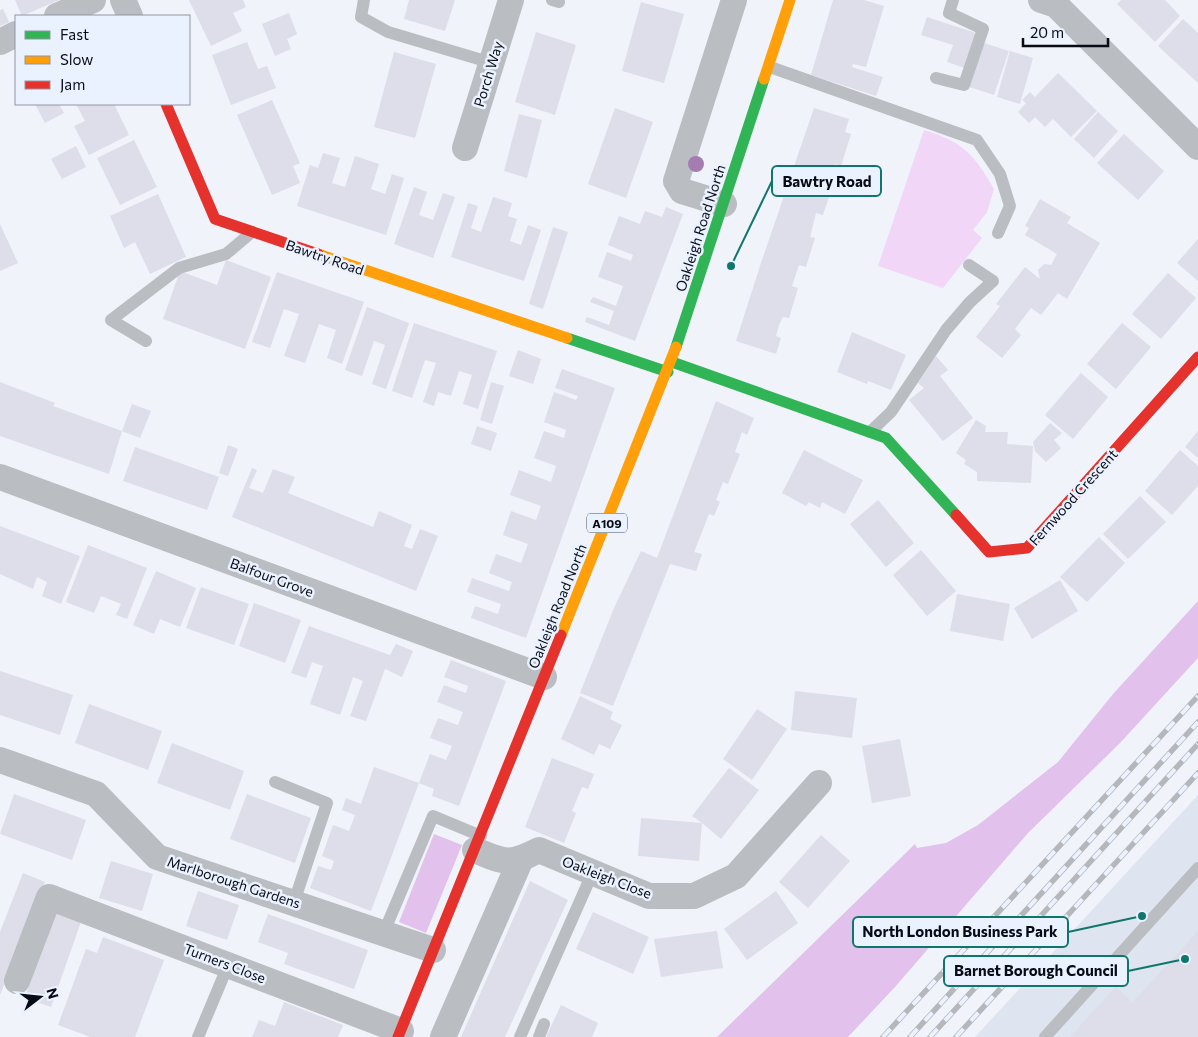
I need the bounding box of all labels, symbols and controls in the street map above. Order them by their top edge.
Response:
legend [15,15,190,105]
scale bar [1023,15,1108,47]
text: 20 m [1030,23,1064,41]
text: Fast [60,25,89,43]
street label: Porch Way [470,39,506,109]
text: Slow [60,50,93,68]
text: Jam [60,75,85,93]
street label: Oakleigh Road North [671,162,729,294]
callout: Bawtry Road [772,166,881,196]
text: Bawtry Road [782,172,872,190]
street label: Bawtry Road [284,236,366,278]
street label: Fernwood Crescent [1025,445,1121,549]
road number: A109 [587,514,627,532]
street label: Oakleigh Road North [524,541,590,671]
street label: Balfour Grove [228,554,316,600]
street label: Marlborough Gardens [165,852,303,912]
street label: Oakleigh Close [560,852,654,902]
callout: North London Business Park [853,917,1068,947]
text: North London Business Park [862,922,1058,940]
street label: Turners Close [182,940,268,986]
callout: Barnet Borough Council [944,956,1128,986]
text: Barnet Borough Council [954,961,1118,979]
north arrow [15,972,65,1022]
text: N [43,986,63,1001]

